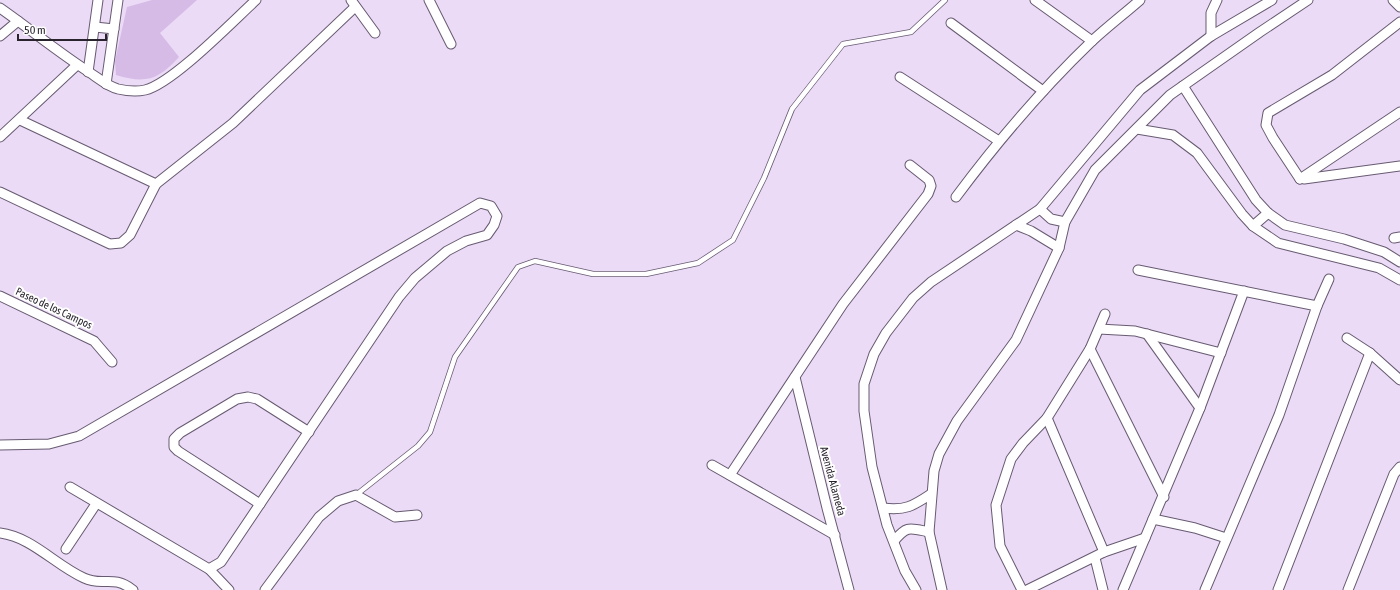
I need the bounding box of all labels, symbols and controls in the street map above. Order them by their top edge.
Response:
scale bar [18,16,106,42]
text: 50 m [24,23,46,37]
street label: Paseo de los Campos [14,285,94,331]
street label: Avenida Alameda [818,445,848,517]

